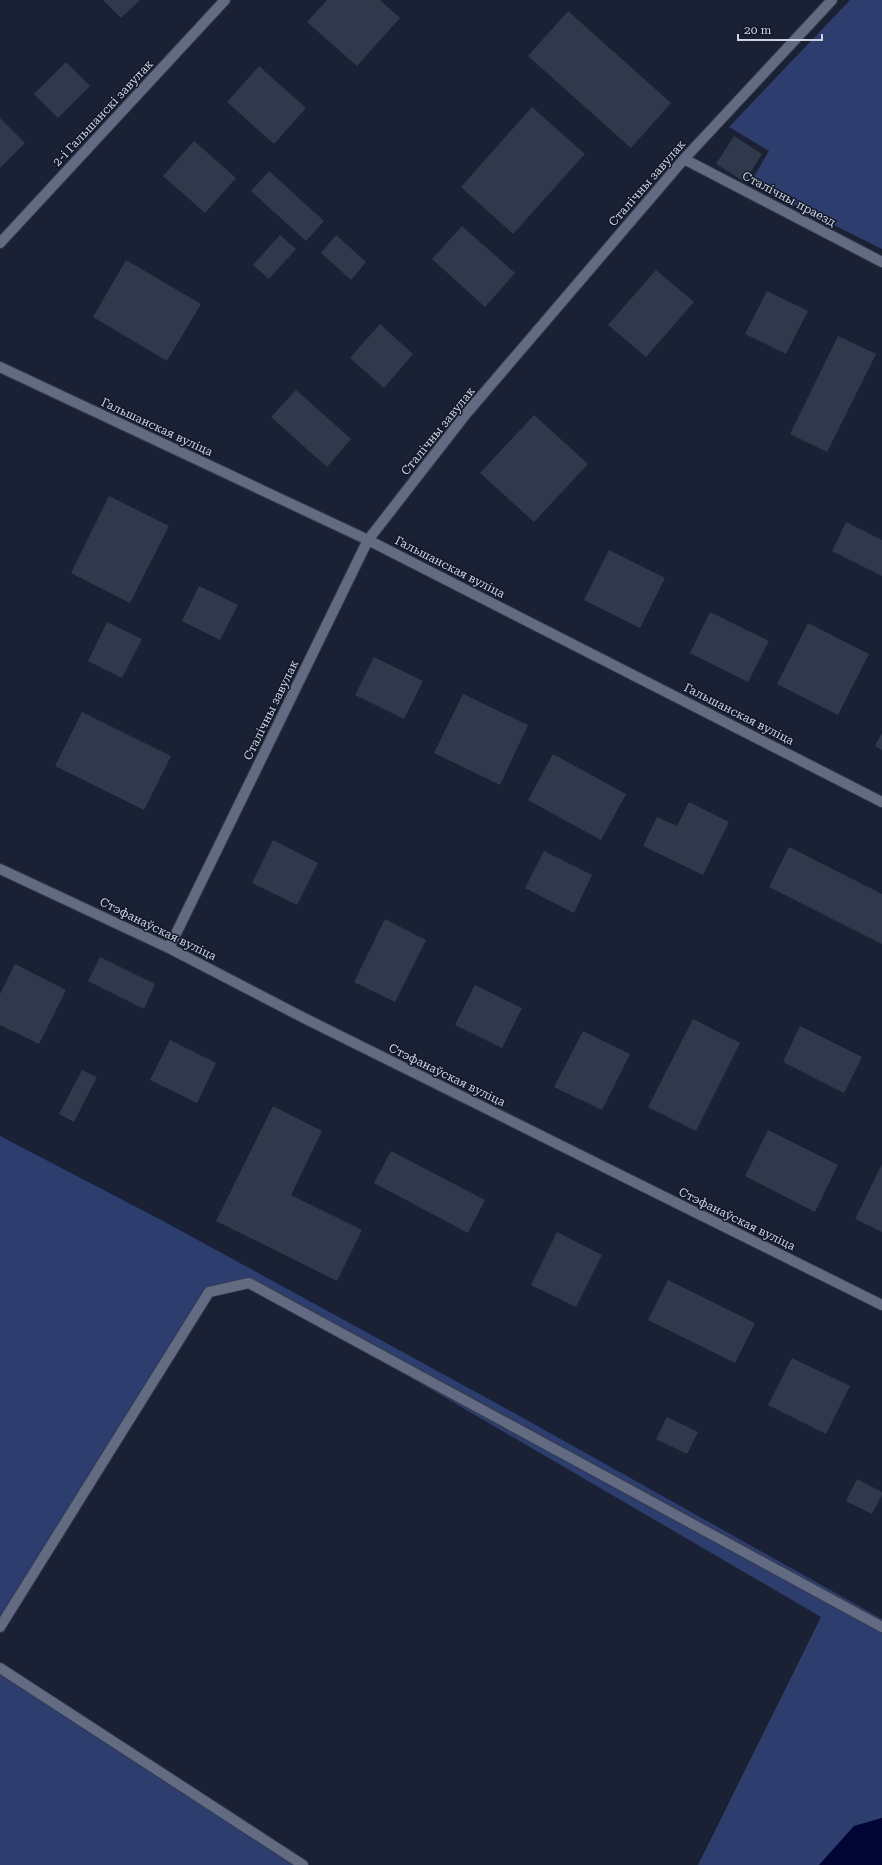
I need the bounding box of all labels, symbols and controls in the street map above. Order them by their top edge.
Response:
scale bar [738,16,822,42]
text: 20 m [744,23,771,37]
street label: 2-і Гальшанскі завулак [50,57,156,169]
street label: Сталічны завулак [606,137,688,229]
street label: Сталічны праезд [740,168,838,230]
street label: Сталічны завулак [398,384,478,478]
street label: Гальшанская вуліца [99,395,216,459]
street label: Гальшанская вуліца [393,533,508,601]
street label: Сталічны завулак [241,657,301,762]
street label: Гальшанская вуліца [682,680,797,748]
street label: Стэфанаўская вуліца [97,895,219,964]
street label: Стэфанаўская вуліца [386,1041,508,1110]
street label: Стэфанаўская вуліца [676,1185,798,1254]

